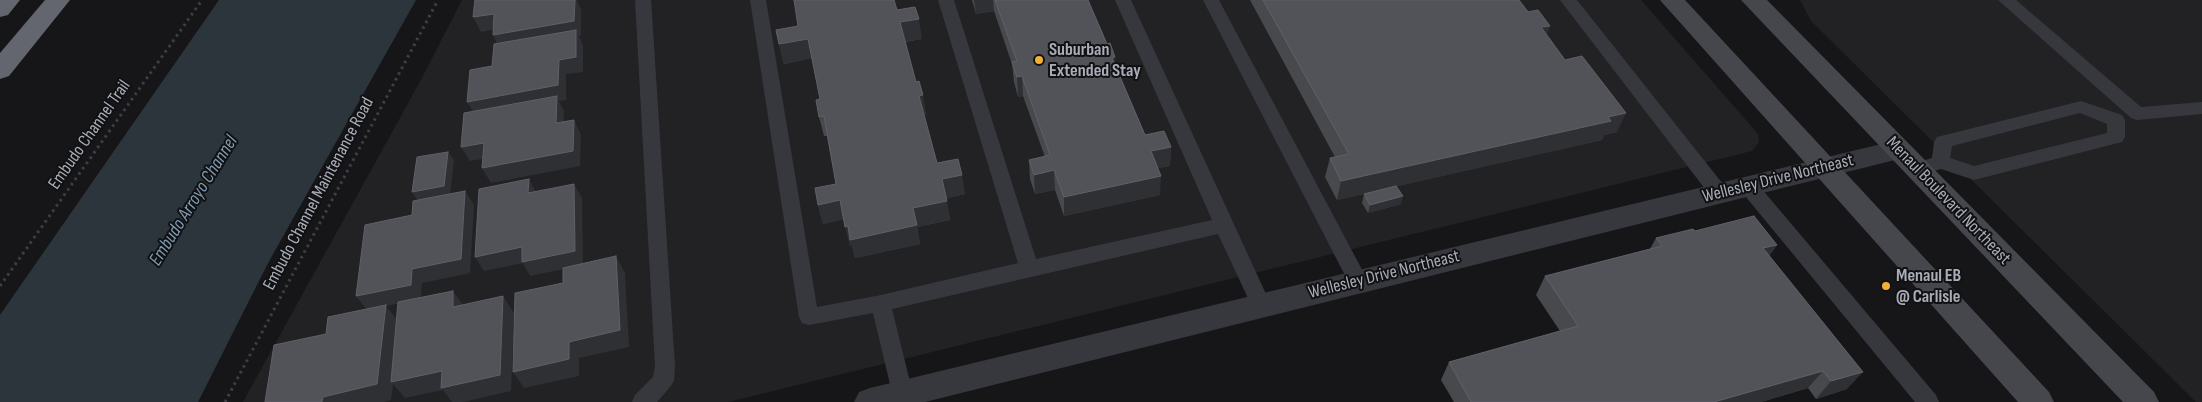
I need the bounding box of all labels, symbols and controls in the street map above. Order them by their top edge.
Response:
place label: Suburban Extended Stay [1049,39,1141,82]
marker: Suburban Extended Stay [1033,54,1045,66]
street label: Embudo Channel Trail [44,76,136,194]
street label: Embudo Channel Maintenance Road [259,94,379,294]
water label: Embudo Arroyo Channel [145,132,243,270]
street label: Menaul Boulevard Northeast [1881,132,2015,270]
street label: Wellesley Drive Northeast [1700,150,1856,208]
street label: Wellesley Drive Northeast [1306,246,1462,304]
place label: Menaul EB @ Carlisle [1896,265,1961,308]
marker: Menaul EB @ Carlisle [1880,280,1892,292]

